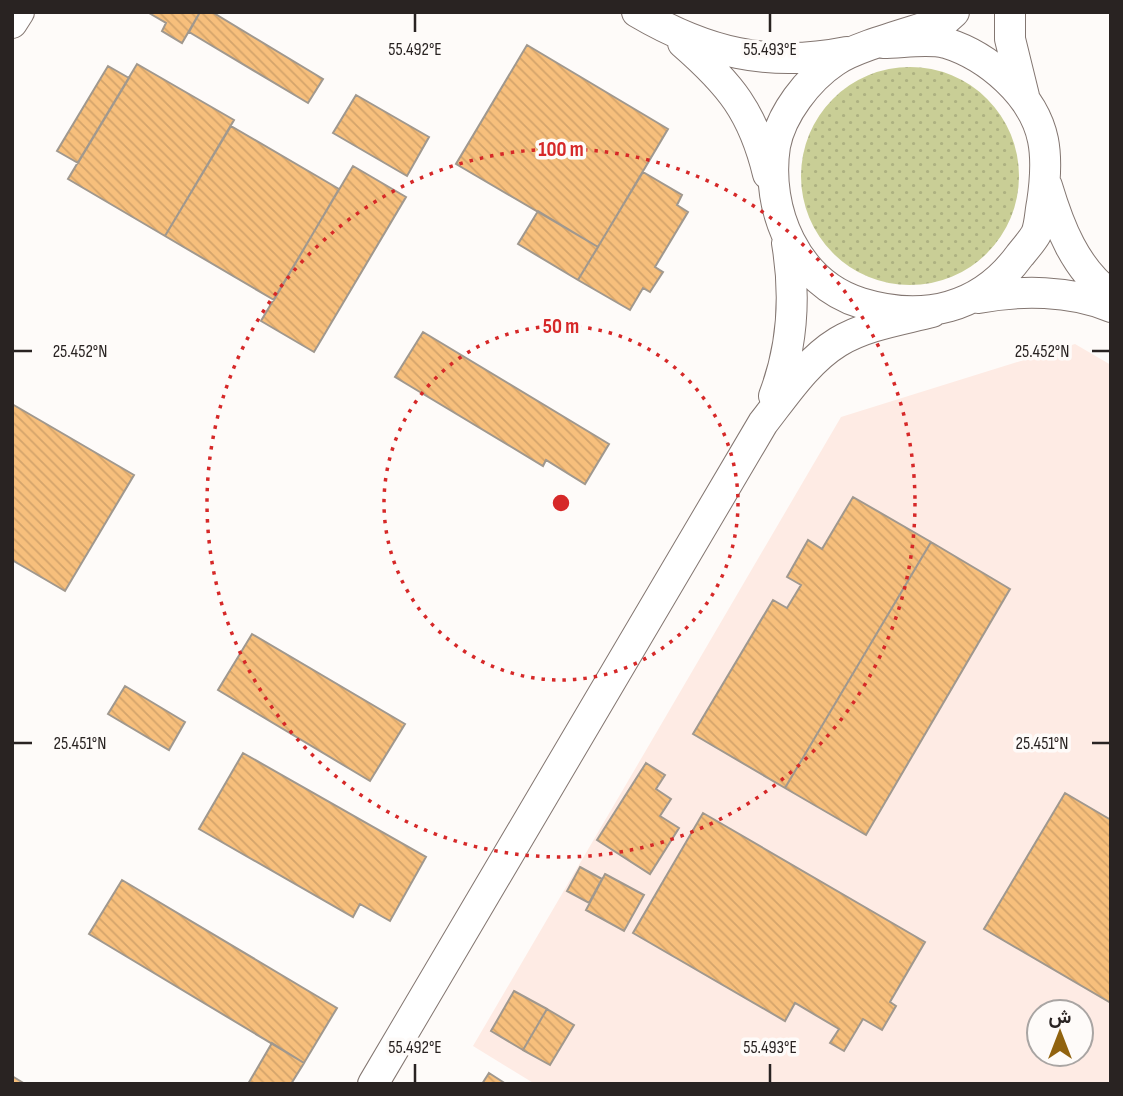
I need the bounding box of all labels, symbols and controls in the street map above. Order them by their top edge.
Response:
text: 55.492°E [388,39,442,60]
text: 55.493°E [743,39,797,60]
text: 100 m [538,137,584,162]
text: 50 m [543,314,579,339]
text: 25.452°N [53,341,107,362]
text: 25.452°N [1015,341,1069,362]
centre of rings [549,491,573,515]
text: 25.451°N [54,733,106,754]
text: 25.451°N [1016,733,1068,754]
north arrow [1025,998,1095,1068]
text: ش [1049,1006,1072,1029]
text: 55.492°E [388,1037,442,1058]
text: 55.493°E [743,1037,797,1058]

